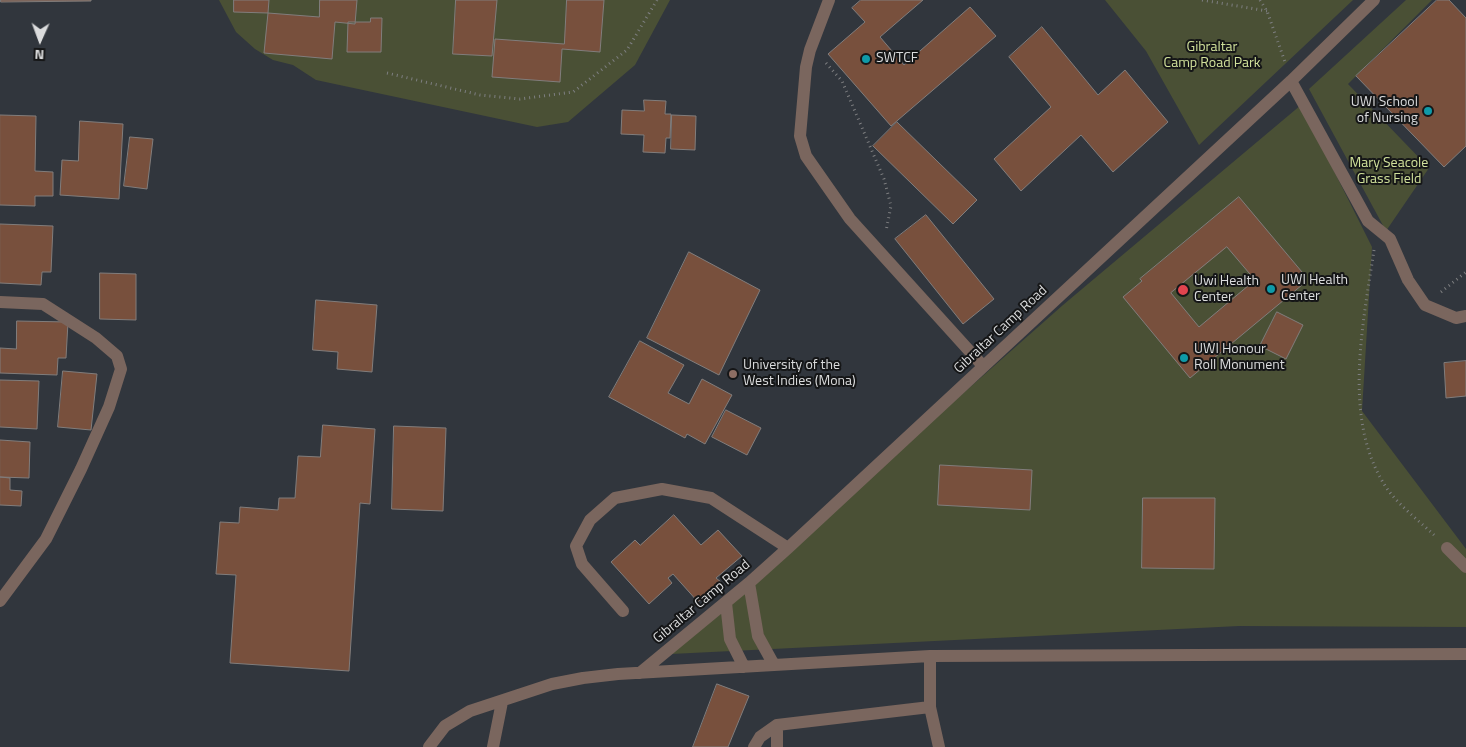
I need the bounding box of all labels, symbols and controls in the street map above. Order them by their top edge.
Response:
north arrow [15,15,65,65]
park label: Gibraltar Camp Road Park [1164,40,1260,72]
text: N [34,45,45,66]
place label: SWTCF [876,51,918,67]
marker: SWTCF [860,53,872,65]
place label: UWI School of Nursing [1351,95,1418,128]
marker: UWI School of Nursing [1422,105,1434,117]
park label: Mary Seacole Grass Field [1350,156,1428,188]
place label: UWI Health Center [1281,273,1348,306]
place label: Uwi Health Center [1194,274,1259,306]
street label: Gibraltar Camp Road [951,283,1051,377]
marker: Uwi Health Center [1176,283,1190,297]
marker: UWI Health Center [1265,283,1277,295]
place label: UWI Honour Roll Monument [1194,342,1285,374]
marker: UWI Honour Roll Monument [1178,352,1190,364]
place label: University of the West Indies (Mona) [743,358,856,391]
marker: University of the West Indies (Mona) [727,368,739,380]
street label: Gibraltar Camp Road [650,557,754,647]

